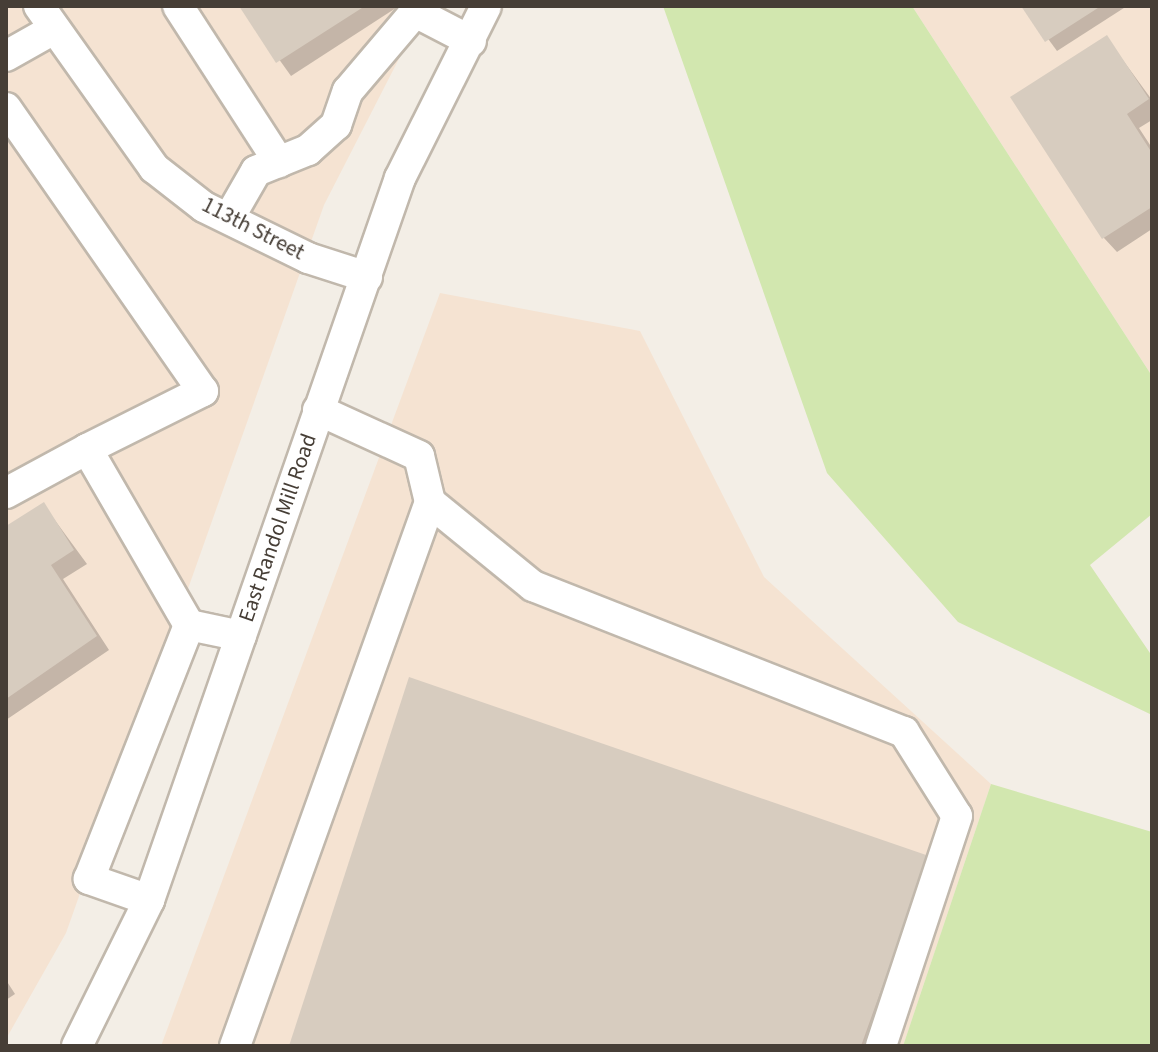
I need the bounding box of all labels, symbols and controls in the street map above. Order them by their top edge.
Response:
street label: 113th Street [197,192,309,266]
street label: East Randol Mill Road [233,430,323,626]

